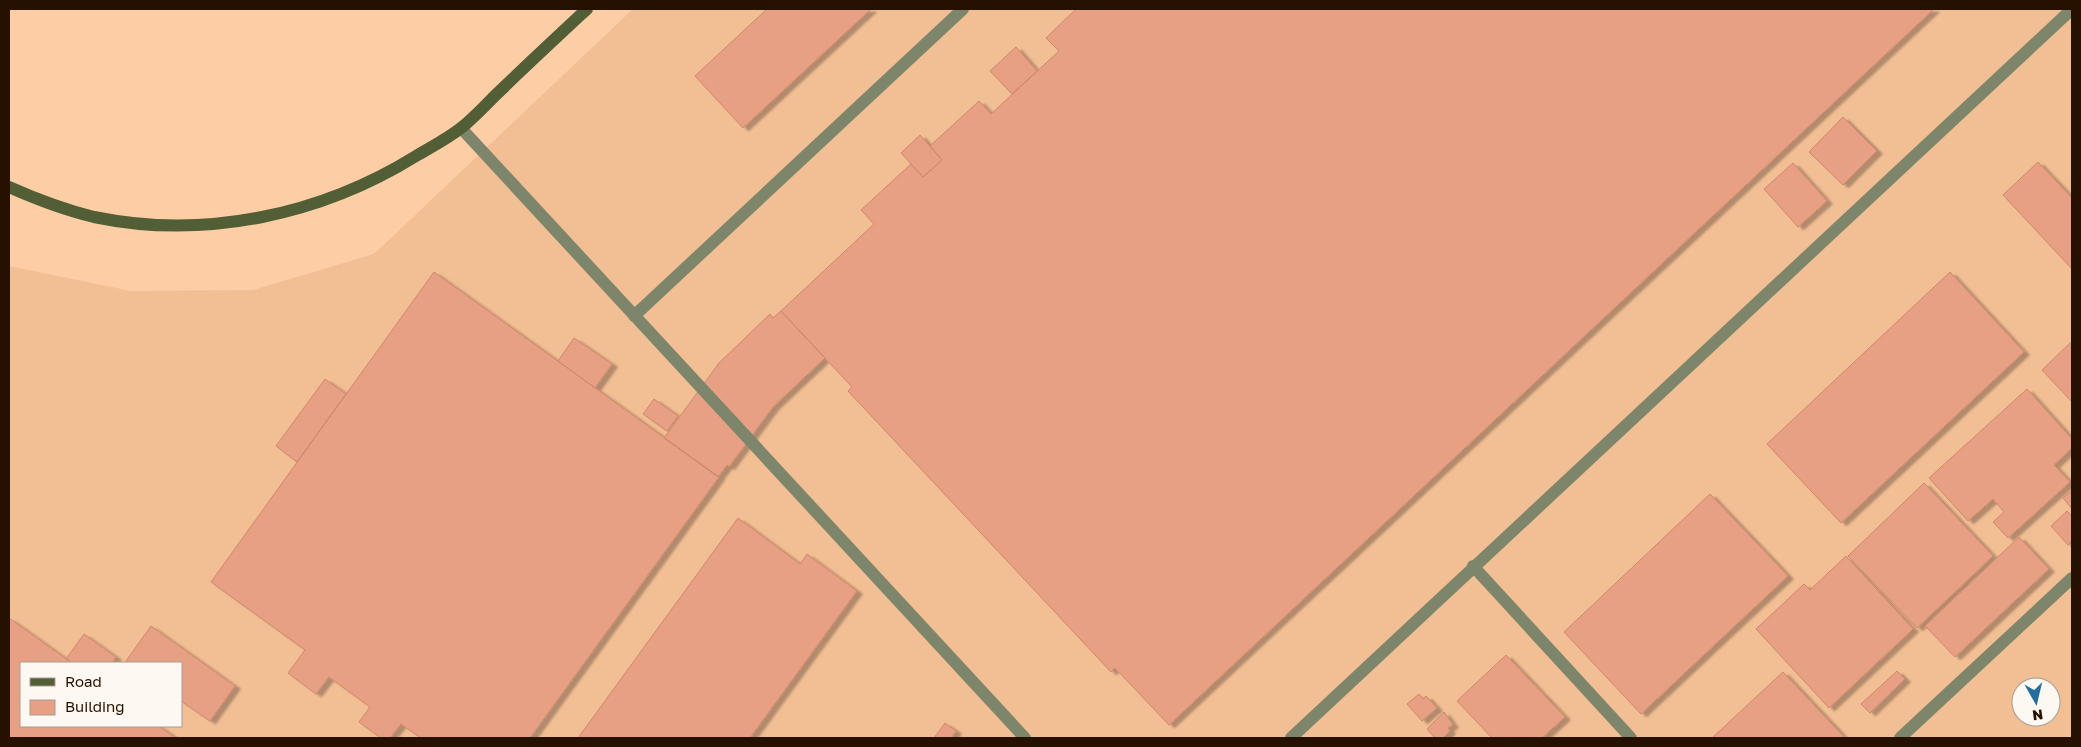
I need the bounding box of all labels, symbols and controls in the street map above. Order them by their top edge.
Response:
legend [20,662,182,727]
text: Road [65,672,102,690]
north arrow [2011,677,2061,727]
text: Building [65,697,125,715]
text: N [2031,706,2044,725]

